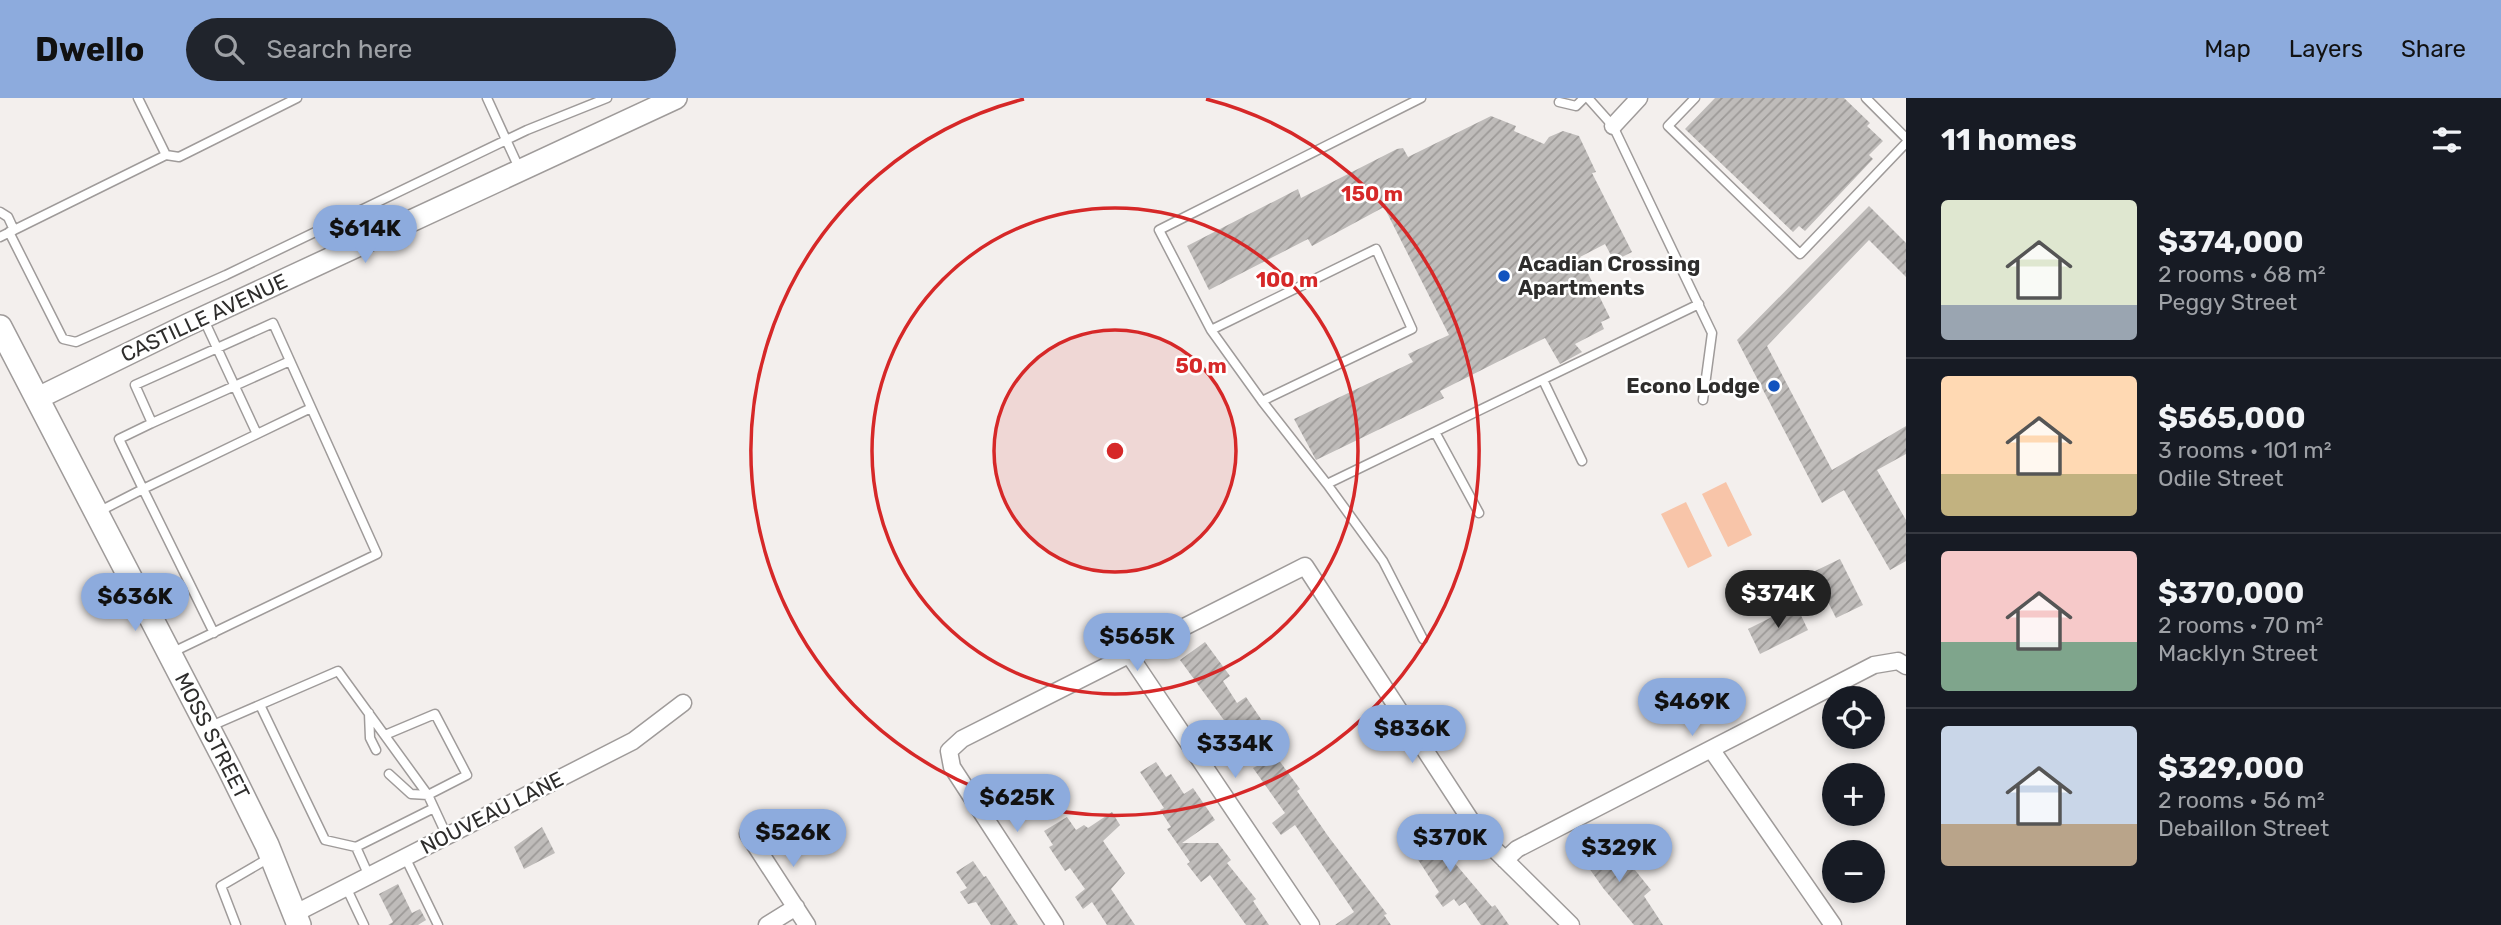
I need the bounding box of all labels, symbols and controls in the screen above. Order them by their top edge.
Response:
search box [186,18,676,81]
text: Dwello [35,30,144,69]
icon: search [210,30,248,68]
text: Search here [266,34,412,65]
text: Map [2204,35,2251,63]
text: Layers [2289,35,2363,63]
text: Share [2401,35,2466,63]
icon: filters [2428,121,2466,159]
text: 11 homes [1941,122,2077,158]
text: 150 m [1341,181,1403,206]
pin: $614K [316,206,414,265]
text: $614K [329,214,401,242]
text: $374,000 [2158,224,2304,260]
icon: home [1997,228,2081,312]
place label: Acadian Crossing Apartments [1518,251,1700,300]
text: 2 rooms · 68 m² [2158,260,2326,288]
text: 100 m [1256,267,1318,292]
street label: CASTILLE AVENUE [116,268,291,367]
marker: Acadian Crossing Apartments [1496,268,1512,284]
text: Peggy Street [2158,288,2297,316]
text: 50 m [1175,353,1227,378]
place label: Econo Lodge [1626,373,1760,398]
marker: Econo Lodge [1766,378,1782,394]
text: $565,000 [2158,400,2306,436]
icon: home [1997,404,2081,488]
text: 3 rooms · 101 m² [2158,436,2332,464]
centre of rings [1103,439,1127,463]
text: Odile Street [2158,464,2283,492]
pin: $374K [1729,570,1827,630]
pin: $636K [86,574,184,633]
text: $370,000 [2158,575,2305,611]
text: $374K [1741,579,1815,607]
icon: home [1997,579,2081,663]
text: $636K [97,582,173,610]
text: 2 rooms · 70 m² [2158,611,2323,639]
pin: $565K [1088,614,1186,673]
text: $565K [1099,622,1175,650]
text: Macklyn Street [2158,639,2318,667]
street label: MOSS STREET [170,668,255,803]
pin: $469K [1643,678,1741,738]
map controls [1822,686,1885,903]
button: locate [1822,686,1885,749]
text: $469K [1654,687,1730,715]
pin: $836K [1363,706,1461,765]
text: $836K [1374,714,1450,742]
pin: $334K [1186,720,1284,780]
text: $334K [1197,729,1273,757]
text: $329,000 [2158,750,2304,786]
icon: home [1997,754,2081,838]
button: + [1822,763,1885,826]
street label: NOUVEAU LANE [416,766,567,859]
pin: $625K [968,774,1066,834]
text: $625K [979,783,1055,811]
text: 2 rooms · 56 m² [2158,786,2325,814]
pin: $526K [744,810,842,869]
pin: $370K [1401,814,1499,874]
text: Debaillon Street [2158,814,2329,842]
text: $526K [755,818,831,846]
text: $370K [1413,823,1487,851]
pin: $329K [1570,824,1668,884]
text: $329K [1581,833,1657,861]
button: − [1822,840,1885,903]

